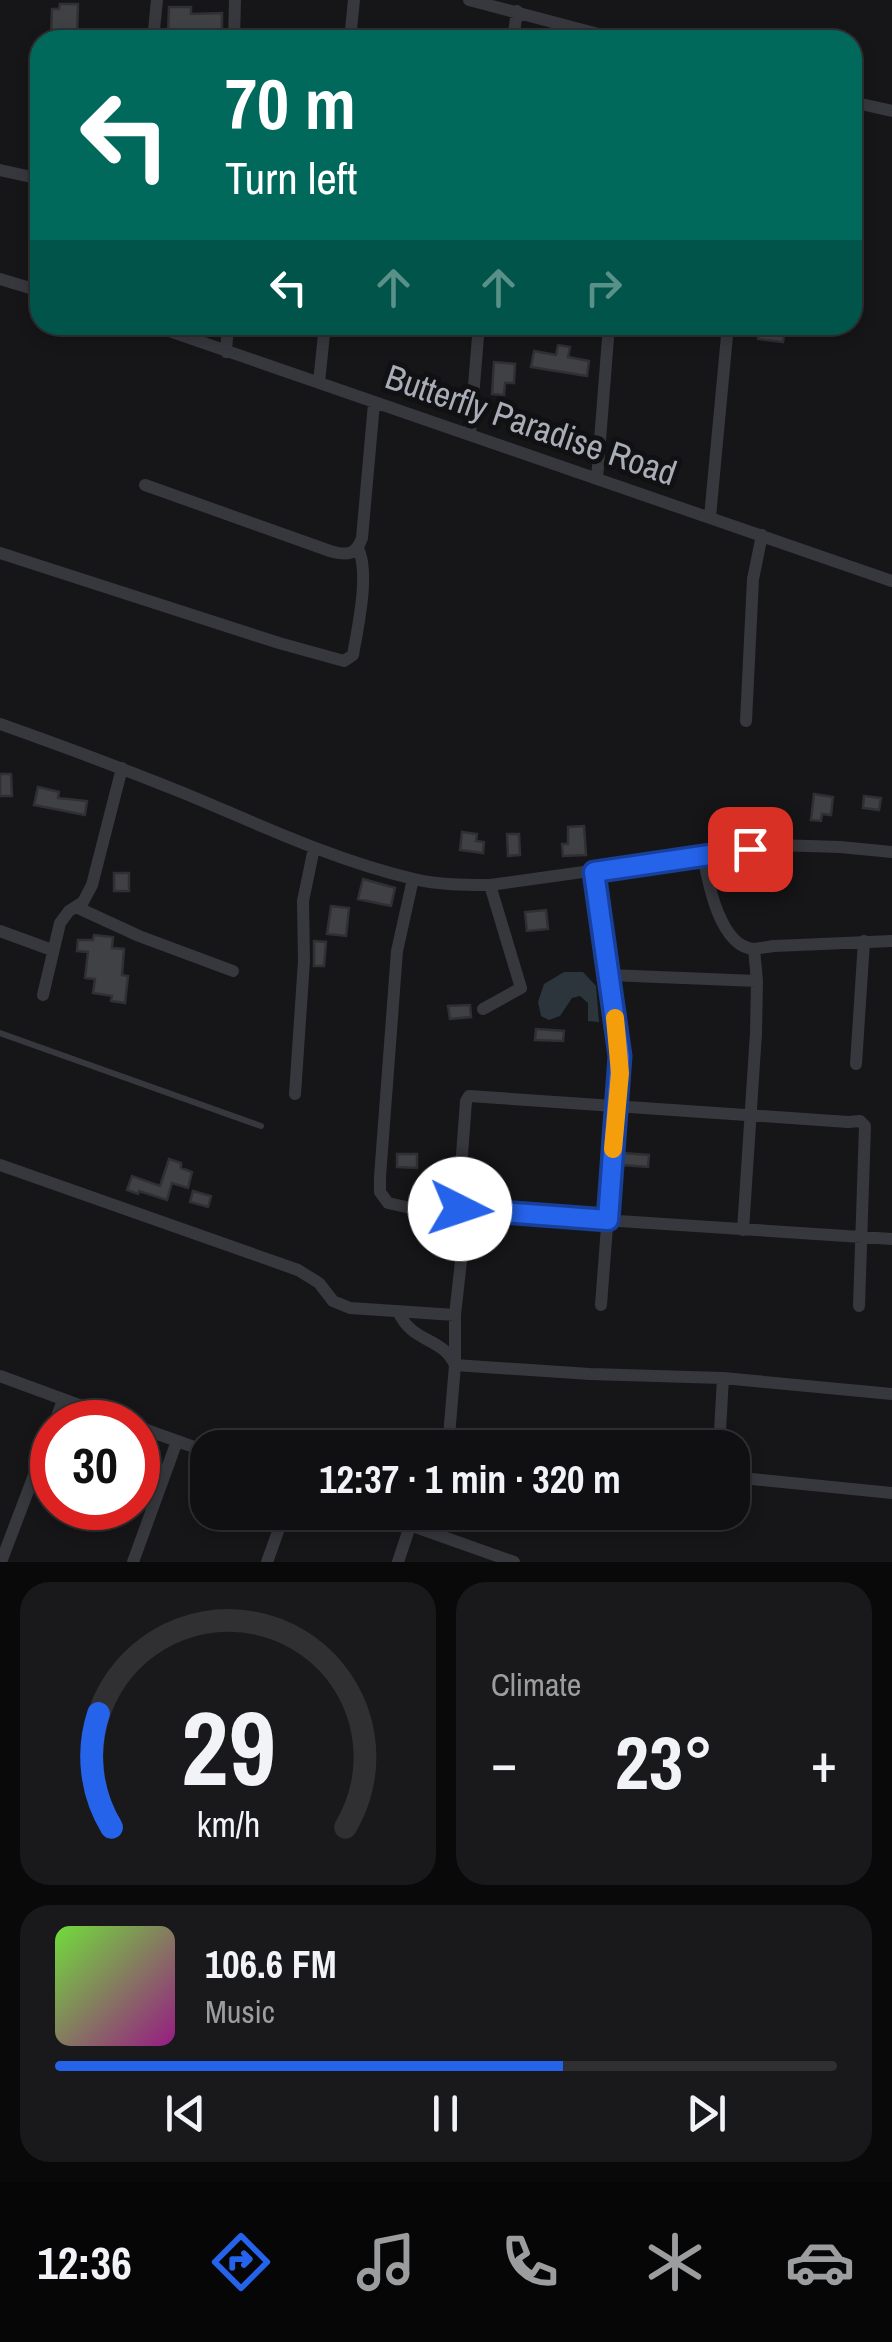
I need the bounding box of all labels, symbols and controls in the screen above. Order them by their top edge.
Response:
text: 70 m [225,57,356,151]
icon: left [60,70,190,200]
text: Turn left [225,147,357,208]
icon: left [261,260,316,315]
icon: ahead [366,260,421,315]
icon: ahead [471,260,526,315]
icon: right [576,260,631,315]
street label: Butterfly Paradise Road [379,353,683,496]
pin [708,807,793,892]
icon: arrive [723,822,778,877]
position arrow [408,1157,512,1261]
speed limit sign: 30 [30,1400,160,1530]
text: 12:37 · 1 min · 320 m [319,1454,621,1505]
text: Climate [491,1663,581,1706]
text: 29 [181,1677,275,1817]
text: 23° [615,1711,713,1812]
text: − [491,1725,517,1799]
text: + [811,1725,837,1799]
text: km/h [196,1800,260,1848]
text: 106.6 FM [205,1939,337,1990]
text: Music [205,1990,275,2033]
icon: previous [158,2086,213,2141]
icon: pause [418,2086,473,2141]
icon: next [679,2086,734,2141]
icon: directions [206,2227,276,2297]
icon: music [351,2227,421,2297]
icon: phone [495,2227,565,2297]
icon: climate [640,2227,710,2297]
icon: car [785,2227,855,2297]
text: 12:36 [37,2232,132,2293]

